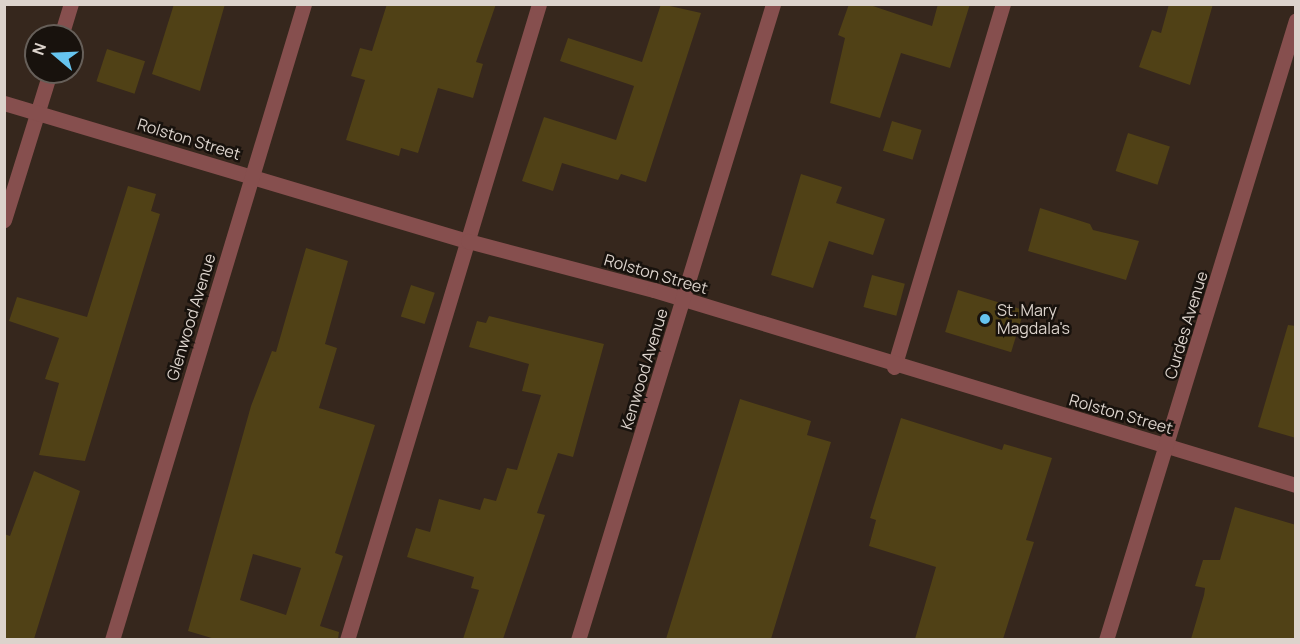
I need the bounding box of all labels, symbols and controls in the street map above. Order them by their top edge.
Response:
north arrow [24,24,84,84]
text: N [27,40,51,58]
street label: Rolston Street [135,114,243,164]
street label: Rolston Street [602,250,710,298]
street label: Glenwood Avenue [163,251,219,383]
street label: Curdes Avenue [1160,269,1212,381]
place label: St. Mary Magdala's [997,300,1070,338]
street label: Kenwood Avenue [616,306,672,432]
marker: St. Mary Magdala's [978,312,992,326]
street label: Rolston Street [1067,390,1175,438]

